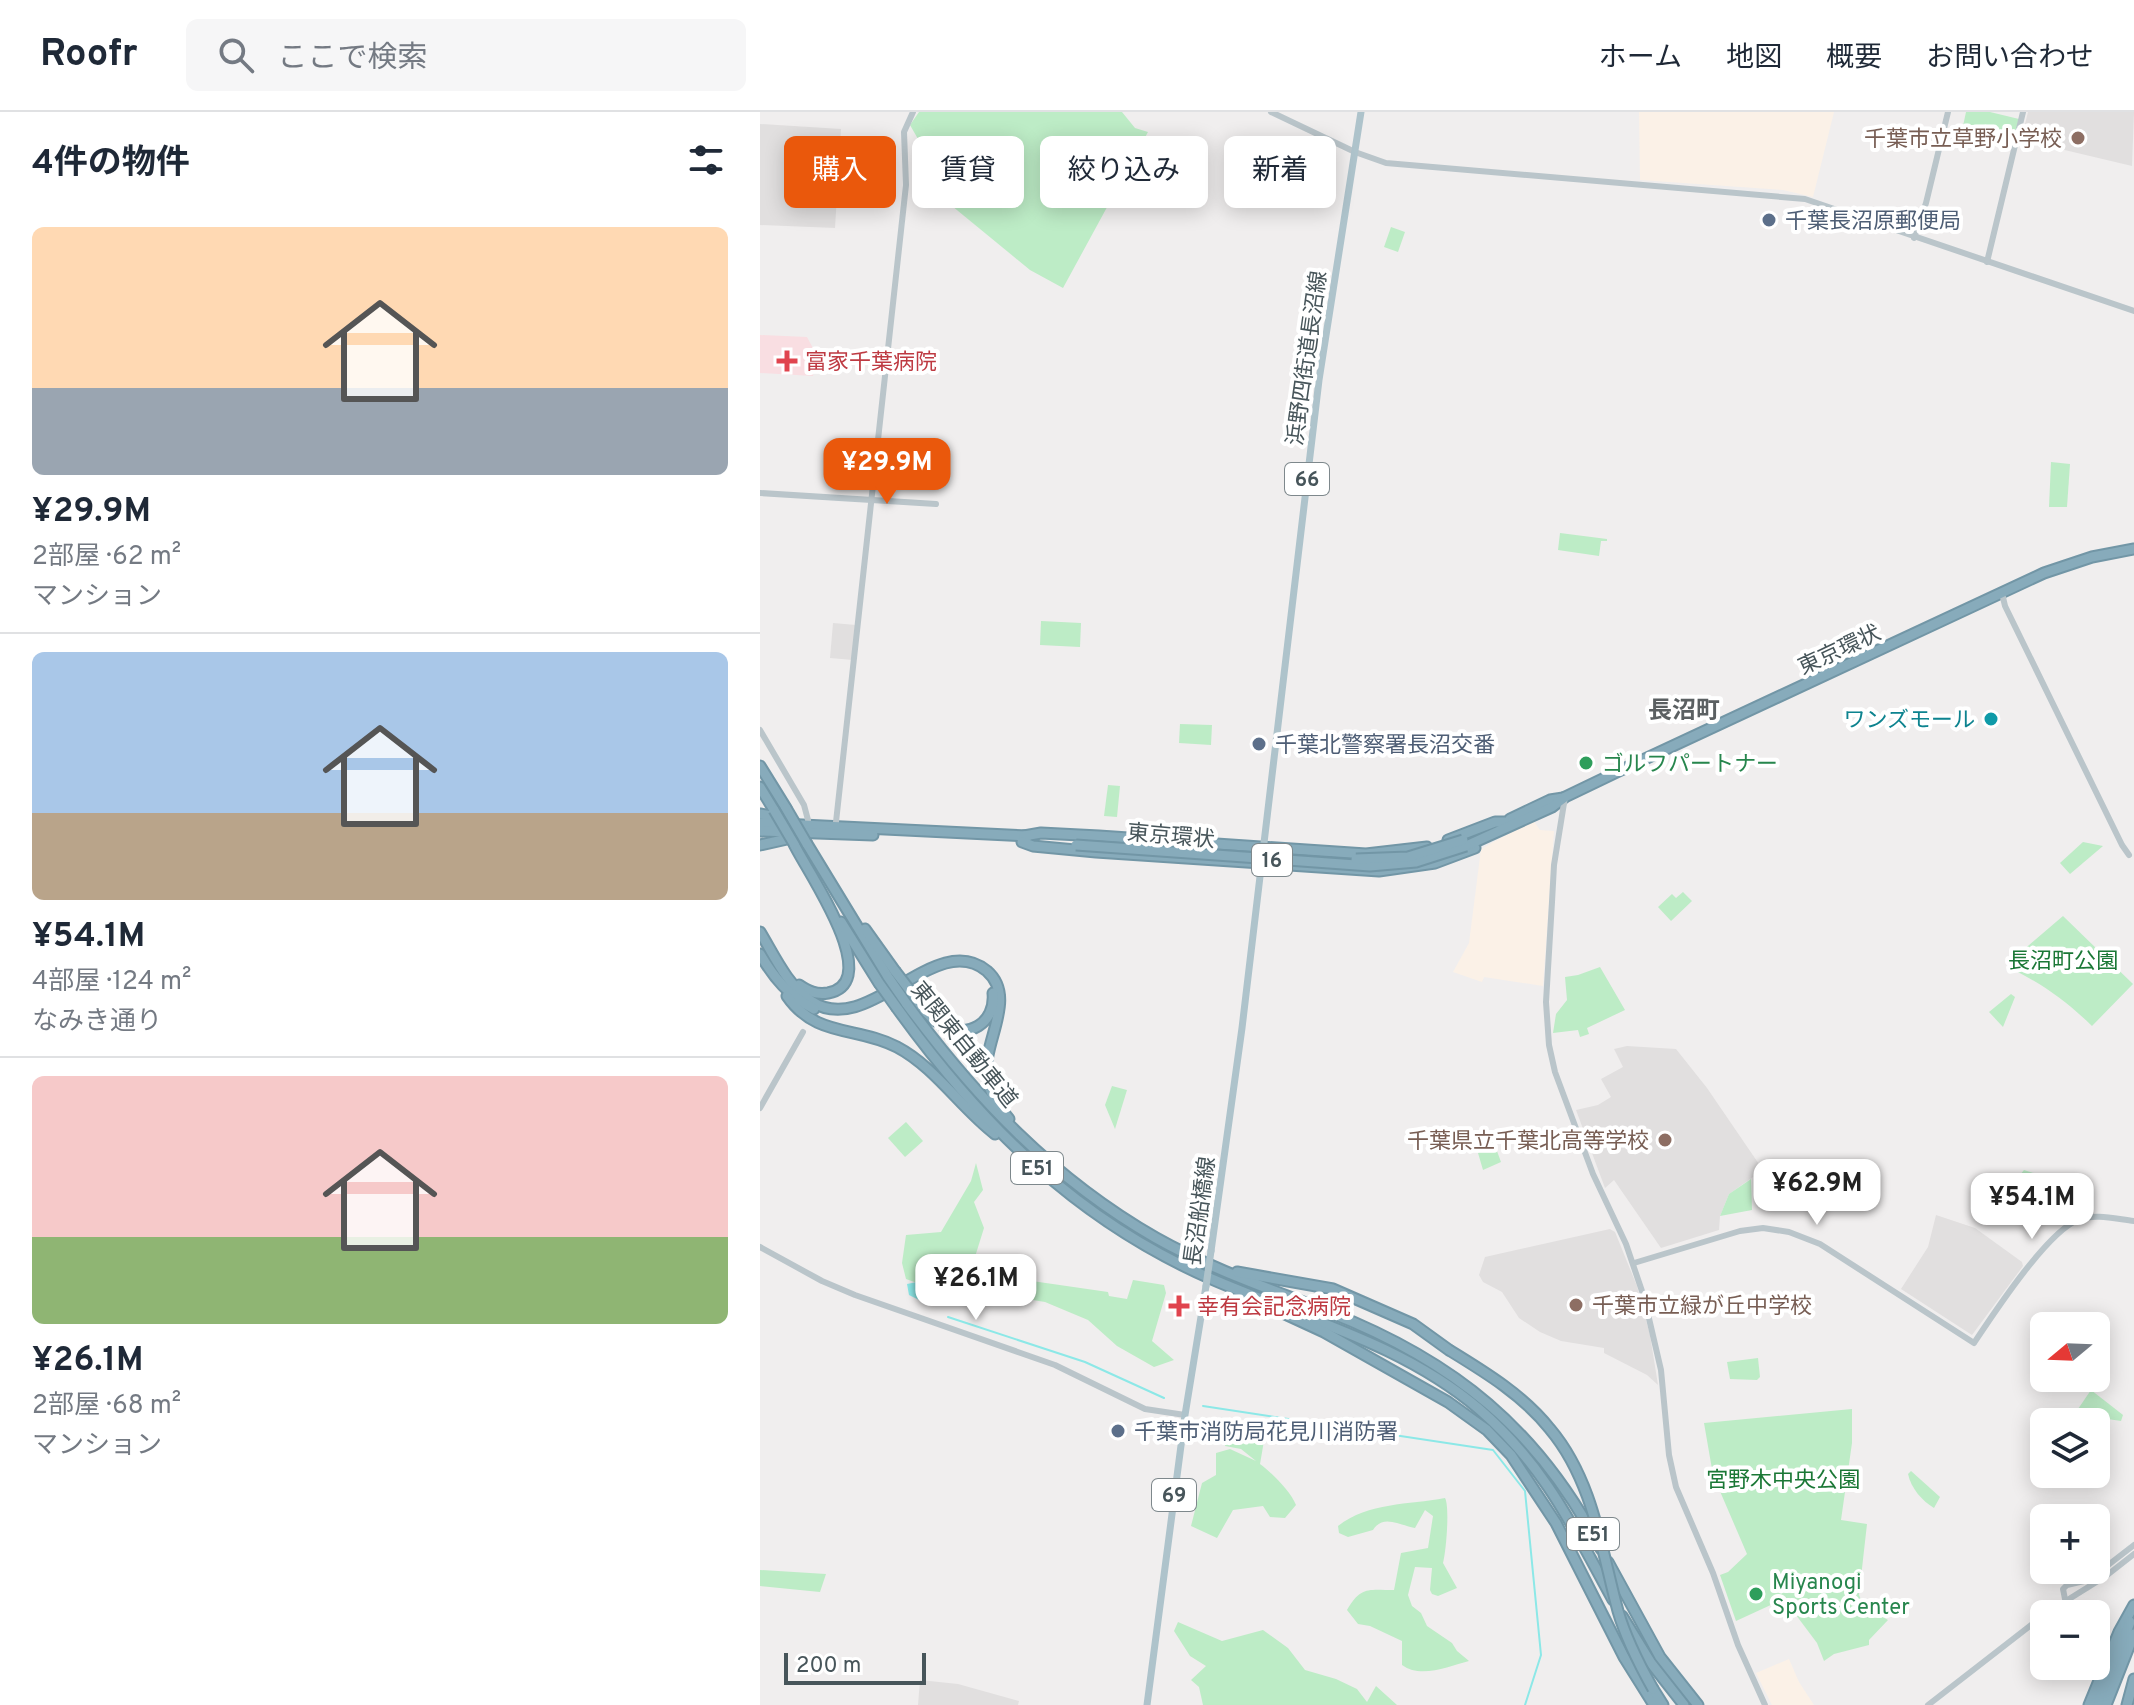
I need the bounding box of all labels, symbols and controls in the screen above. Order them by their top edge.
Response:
search box [186,19,746,91]
text: Roofr [40,31,138,80]
icon: search [214,33,258,77]
text: ここで検索 [278,41,428,78]
text: ホーム [1599,41,1682,77]
text: 地図 [1726,41,1782,77]
text: 概要 [1826,41,1882,77]
text: お問い合わせ [1926,41,2094,77]
place label: 千葉市立草野小学校 [1864,127,2062,154]
marker: 千葉市立草野小学校 [2069,129,2087,147]
chip: 購入 [784,136,896,208]
chip: 賃貸 [912,136,1024,208]
chip: 絞り込み [1040,136,1208,208]
chip: 新着 [1224,136,1336,208]
icon: filters [684,138,728,182]
text: 4件の物件 [32,143,190,186]
place label: 千葉長沼原郵便局 [1785,209,1961,236]
marker: 千葉長沼原郵便局 [1760,211,1778,229]
street label: 浜野四街道長沼線 [1283,269,1334,447]
icon: home [308,279,452,423]
marker: 富家千葉病院 [776,350,798,372]
place label: 富家千葉病院 [805,350,937,377]
pin: ¥29.9M [822,438,952,506]
text: ¥29.9M [841,447,933,480]
road number: 66 [1285,463,1329,495]
text: ¥29.9M [32,491,151,534]
text: 2部屋 · 62 m² [32,541,181,574]
text: マンション [32,581,162,614]
street label: 東京環状 [1794,620,1886,682]
district label: 長沼町 [1648,697,1720,727]
icon: home [308,704,452,848]
place label: ワンズモール [1843,708,1975,735]
marker: ワンズモール [1982,710,2000,728]
place label: 千葉北警察署長沼交番 [1275,733,1495,760]
marker: 千葉北警察署長沼交番 [1250,735,1268,753]
place label: ゴルフパートナー [1602,752,1778,779]
marker: ゴルフパートナー [1577,754,1595,772]
street label: 東京環状 [1126,820,1216,855]
road number: 16 [1252,844,1292,876]
text: ¥54.1M [32,916,145,959]
park label: 長沼町公園 [2008,949,2118,976]
text: 4部屋 · 124 m² [32,966,191,999]
street label: 東関東自動車道 [904,977,1022,1114]
text: なみき通り [32,1006,162,1039]
icon: home [308,1128,452,1272]
place label: 千葉県立千葉北高等学校 [1407,1129,1649,1156]
marker: 千葉県立千葉北高等学校 [1656,1131,1674,1149]
road number: E51 [1011,1152,1063,1184]
street label: 長沼船橋線 [1180,1155,1222,1268]
pin: ¥62.9M [1752,1159,1882,1227]
text: ¥62.9M [1771,1168,1863,1201]
pin: ¥54.1M [1967,1173,2097,1241]
text: ¥54.1M [1989,1182,2075,1215]
pin: ¥26.1M [911,1254,1041,1322]
text: ¥26.1M [933,1263,1019,1296]
place label: 千葉市立緑が丘中学校 [1592,1294,1812,1321]
marker: 幸有会記念病院 [1168,1295,1190,1317]
place label: 幸有会記念病院 [1197,1295,1351,1322]
marker: 千葉市立緑が丘中学校 [1567,1296,1585,1314]
north arrow [2030,1312,2110,1392]
map controls [2030,1312,2110,1680]
text: ¥26.1M [32,1340,144,1383]
text: 2部屋 · 68 m² [32,1390,181,1423]
button: layers [2030,1408,2110,1488]
place label: 千葉市消防局花見川消防署 [1134,1420,1398,1447]
marker: 千葉市消防局花見川消防署 [1109,1422,1127,1440]
text: マンション [32,1430,162,1463]
park label: 宮野木中央公園 [1706,1468,1860,1495]
road number: 69 [1152,1479,1196,1511]
button: + [2030,1504,2110,1584]
road number: E51 [1567,1518,1619,1550]
place label: Miyanogi Sports Center [1772,1570,1910,1622]
marker: Miyanogi Sports Center [1747,1585,1765,1603]
button: − [2030,1600,2110,1680]
scale bar [784,1649,926,1685]
text: 200 m [796,1653,861,1680]

